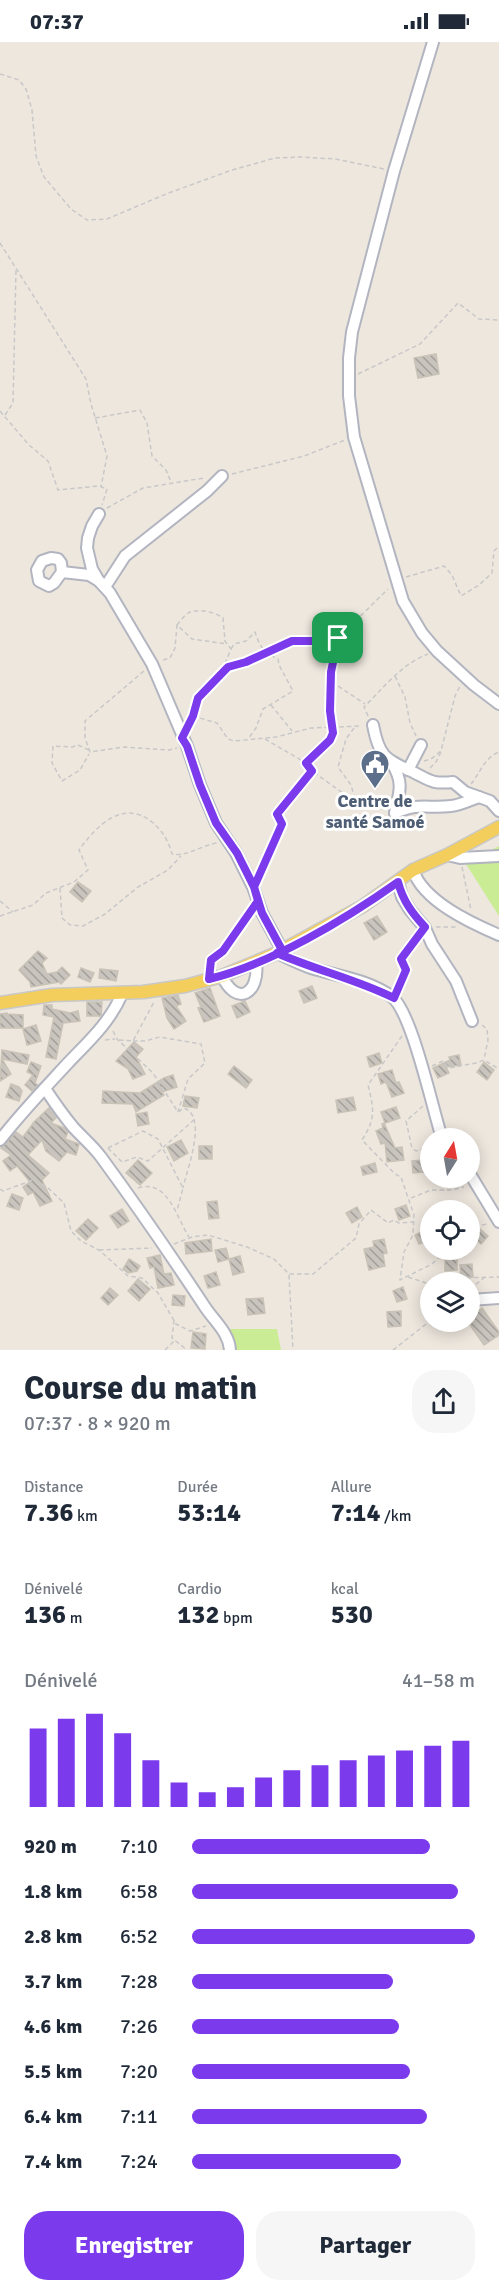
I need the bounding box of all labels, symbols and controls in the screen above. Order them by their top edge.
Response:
text: 07:37 [30,8,84,35]
pin [312,612,363,663]
icon: arrive [321,621,354,654]
public building icon: Centre de santé Samoé [359,748,391,790]
place label: Centre de santé Samoé [326,790,424,833]
north arrow [420,1128,480,1188]
map controls [420,1128,480,1332]
button: locate [420,1200,480,1260]
button: layers [420,1272,480,1332]
text: Course du matin [24,1368,257,1409]
button: share [412,1370,475,1433]
text: 07:37 · 8 × 920 m [24,1411,171,1436]
text: Distance [24,1477,84,1497]
text: Durée [177,1477,218,1497]
text: Allure [331,1477,372,1497]
text: 7.36 [24,1497,74,1529]
text: 53:14 [177,1497,241,1529]
text: 7:14 [331,1497,380,1529]
text: km [74,1506,98,1526]
text: /km [380,1506,412,1526]
text: Dénivelé [24,1579,83,1599]
text: Cardio [177,1579,222,1599]
text: kcal [331,1579,359,1599]
text: 136 [24,1599,66,1631]
text: 132 [177,1599,219,1631]
text: 530 [331,1599,373,1631]
text: m [66,1608,82,1628]
text: bpm [219,1608,253,1628]
text: Dénivelé [24,1668,98,1693]
text: 41–58 m [402,1668,475,1693]
text: 920 m [24,1834,77,1859]
text: 7:10 [120,1834,158,1859]
text: 1.8 km [24,1879,82,1904]
text: 6:58 [120,1879,158,1904]
text: 2.8 km [24,1924,82,1949]
text: 6:52 [120,1924,158,1949]
text: 3.7 km [24,1969,82,1994]
text: 7:28 [120,1969,158,1994]
text: 4.6 km [24,2014,82,2039]
text: 7:26 [120,2014,158,2039]
text: 5.5 km [24,2059,82,2084]
text: 7:20 [120,2059,158,2084]
text: 6.4 km [24,2104,82,2129]
text: 7:11 [120,2104,158,2129]
text: 7.4 km [24,2149,82,2174]
text: 7:24 [120,2149,158,2174]
button: Enregistrer [24,2211,244,2280]
button: Partager [256,2211,475,2280]

